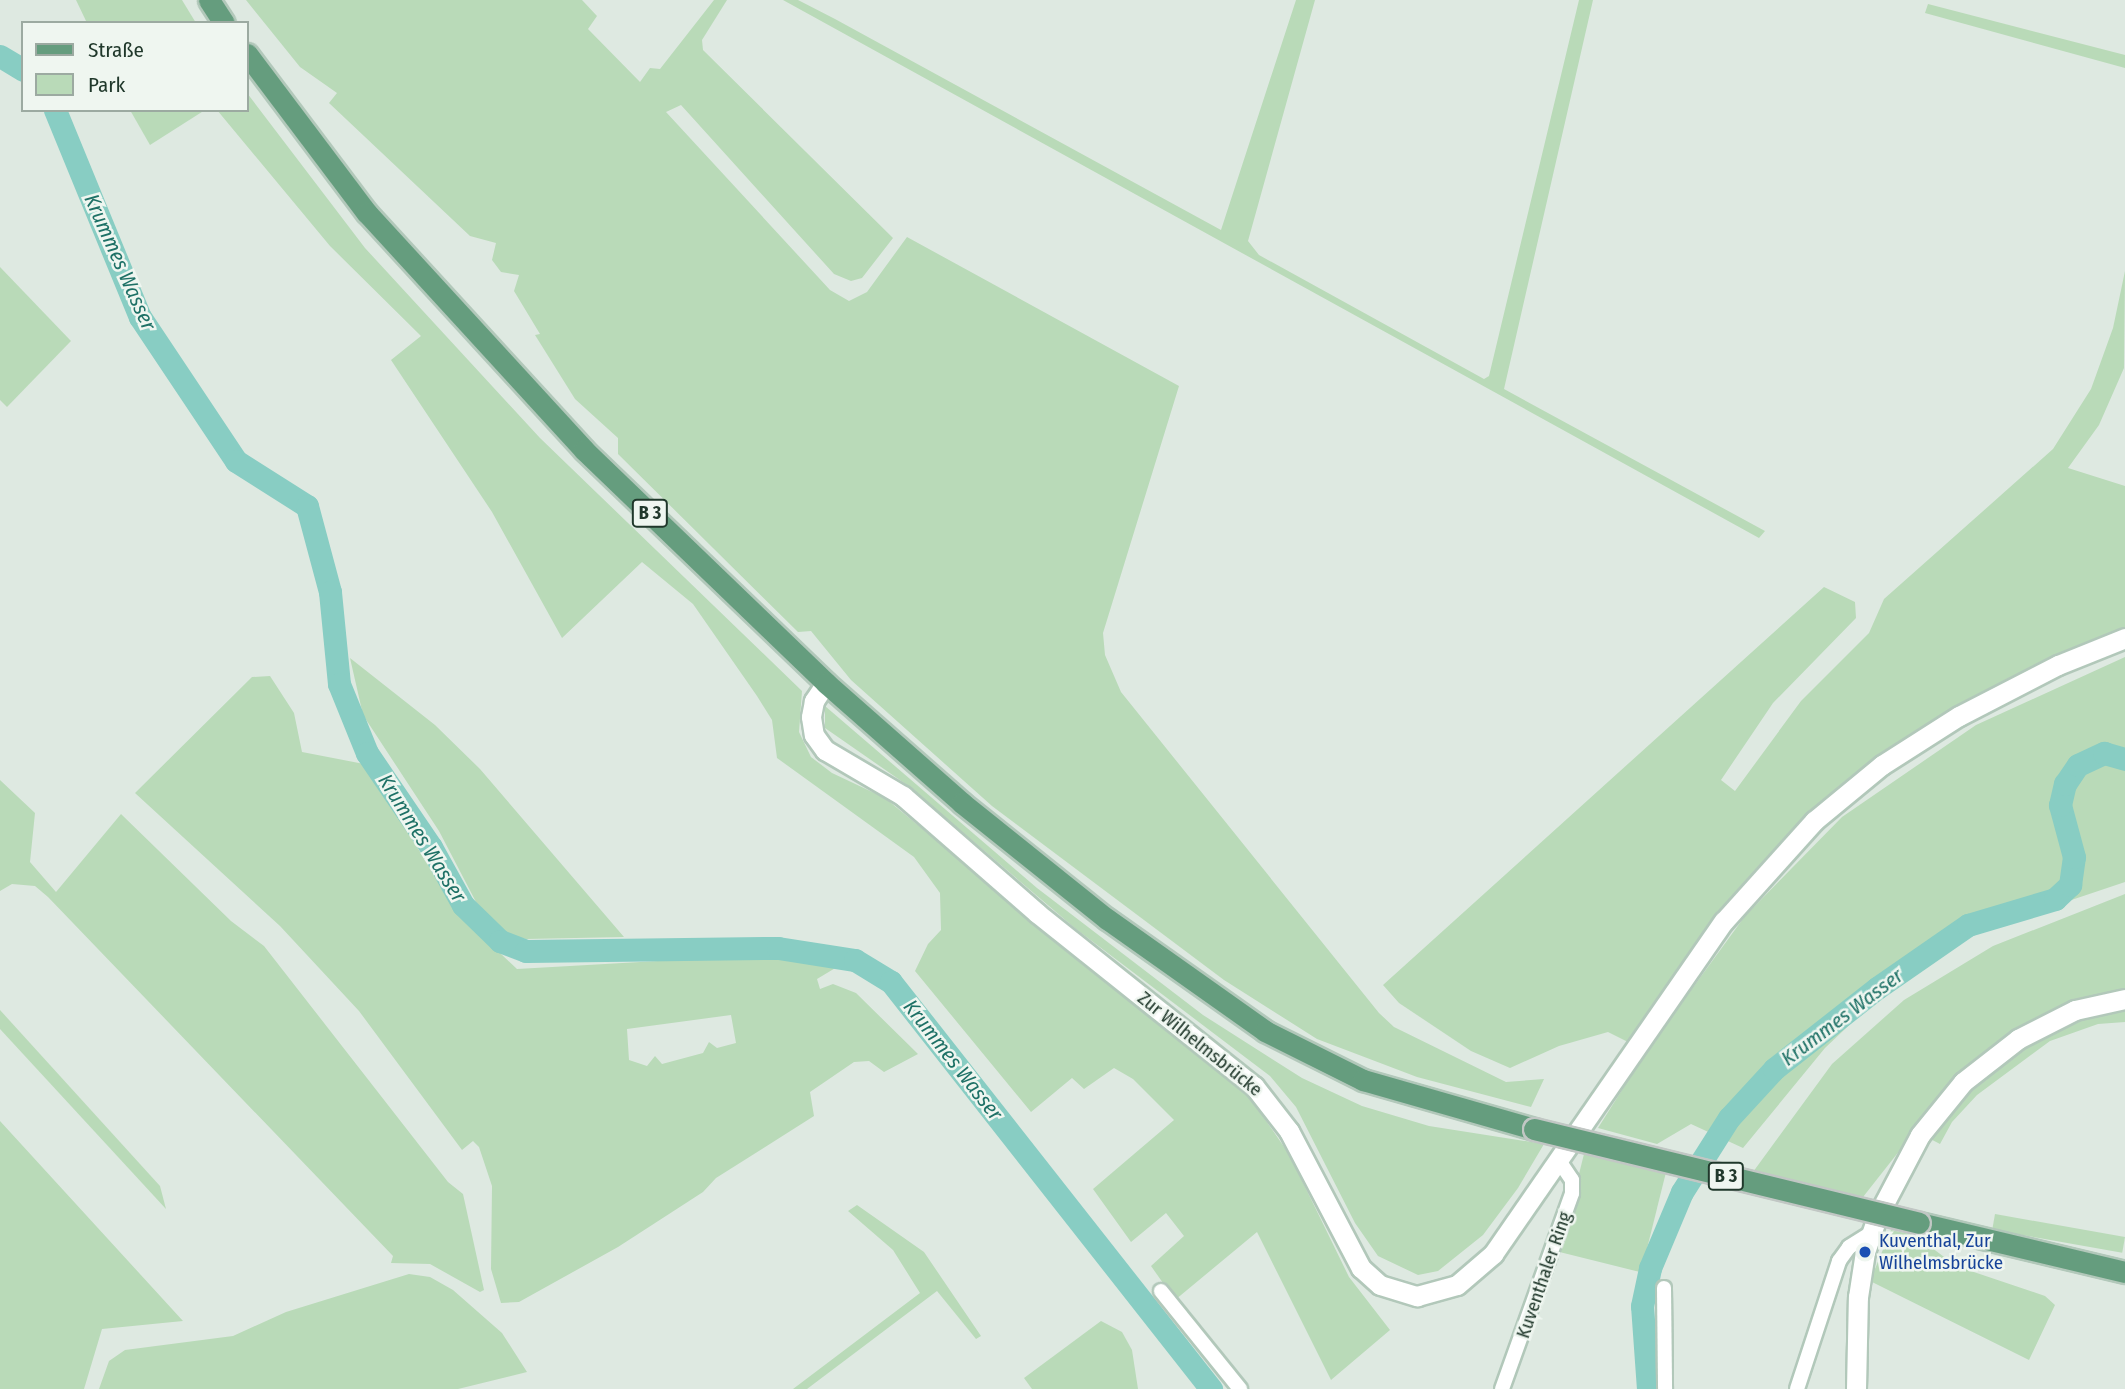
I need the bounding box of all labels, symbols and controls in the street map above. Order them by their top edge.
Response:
legend [21,21,248,112]
text: Straße [88,37,144,63]
text: Park [88,72,125,98]
water label: Krummes Wasser [79,190,161,334]
road number: B 3 [631,499,669,528]
water label: Krummes Wasser [373,769,471,907]
water label: Krummes Wasser [1776,963,1908,1071]
street label: Zur Wilhelmsbrücke [1133,987,1267,1101]
water label: Krummes Wasser [898,995,1008,1125]
road number: B 3 [1707,1162,1745,1190]
street label: Kuventhaler Ring [1512,1209,1576,1341]
place label: Kuventhal, Zur Wilhelmsbrücke [1879,1230,2003,1274]
marker: Kuventhal, Zur Wilhelmsbrücke [1857,1244,1873,1260]

